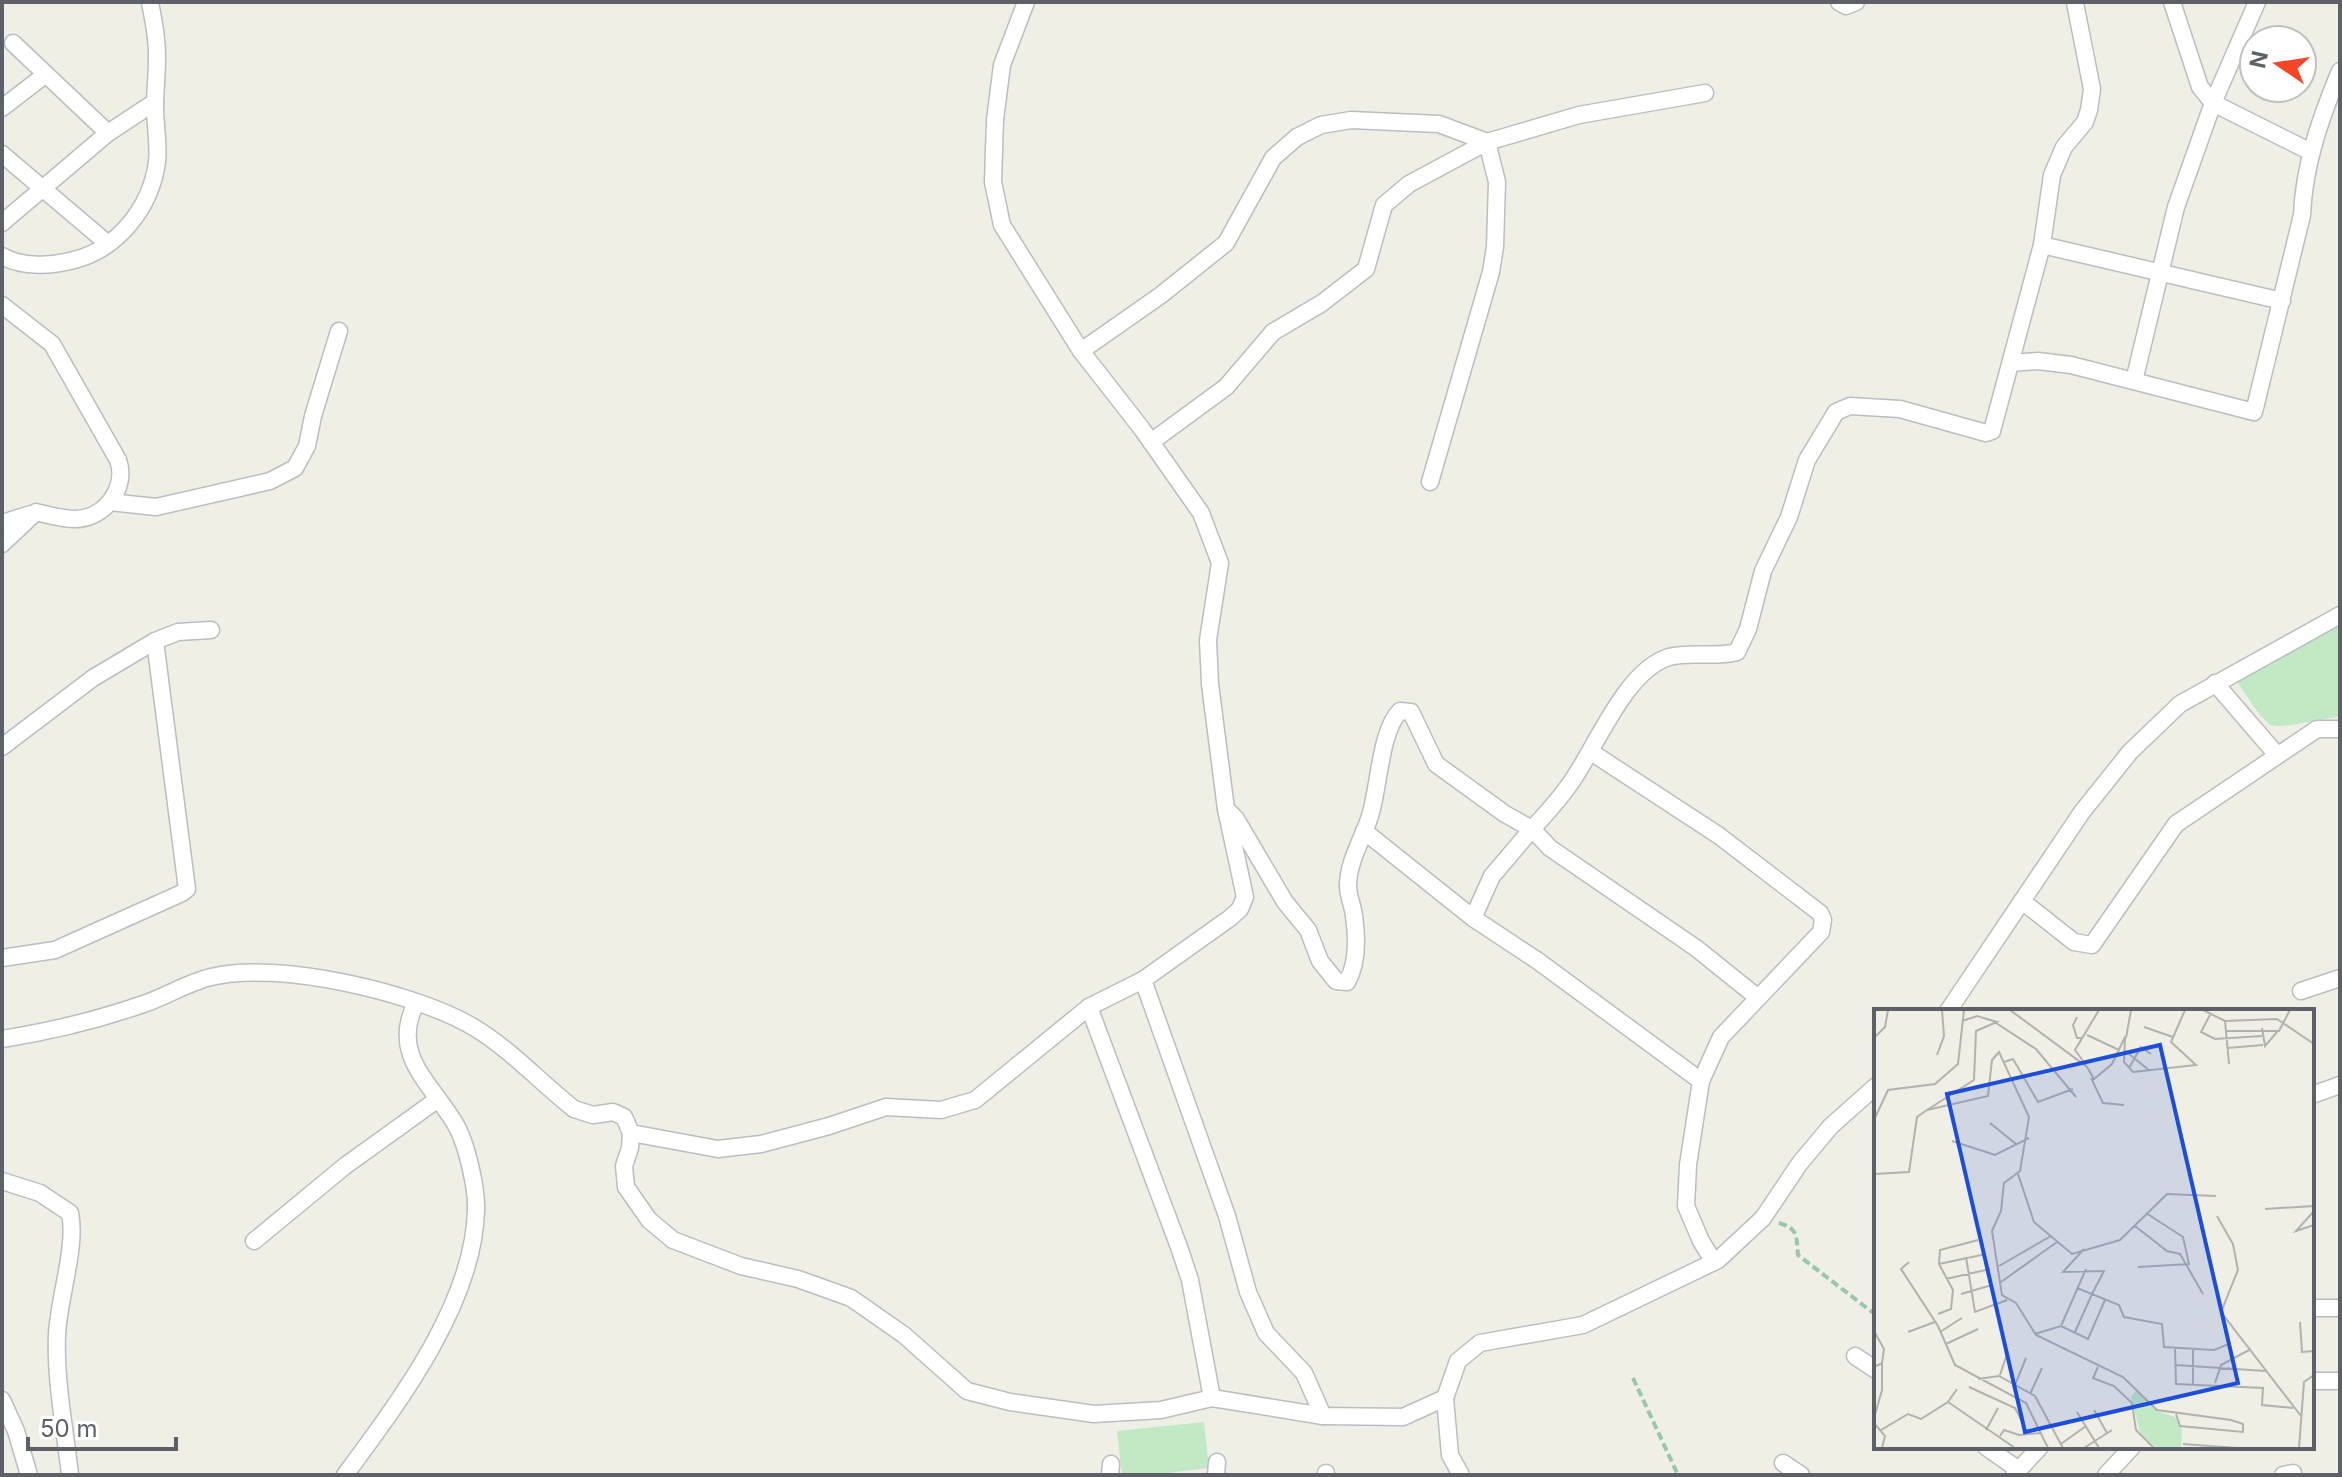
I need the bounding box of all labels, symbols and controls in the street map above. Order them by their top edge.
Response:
north arrow [2238,24,2318,104]
text: N [2244,48,2273,71]
inset map [1874,1009,2314,1449]
scale bar [28,1401,176,1451]
text: 50 m [40,1414,98,1443]

